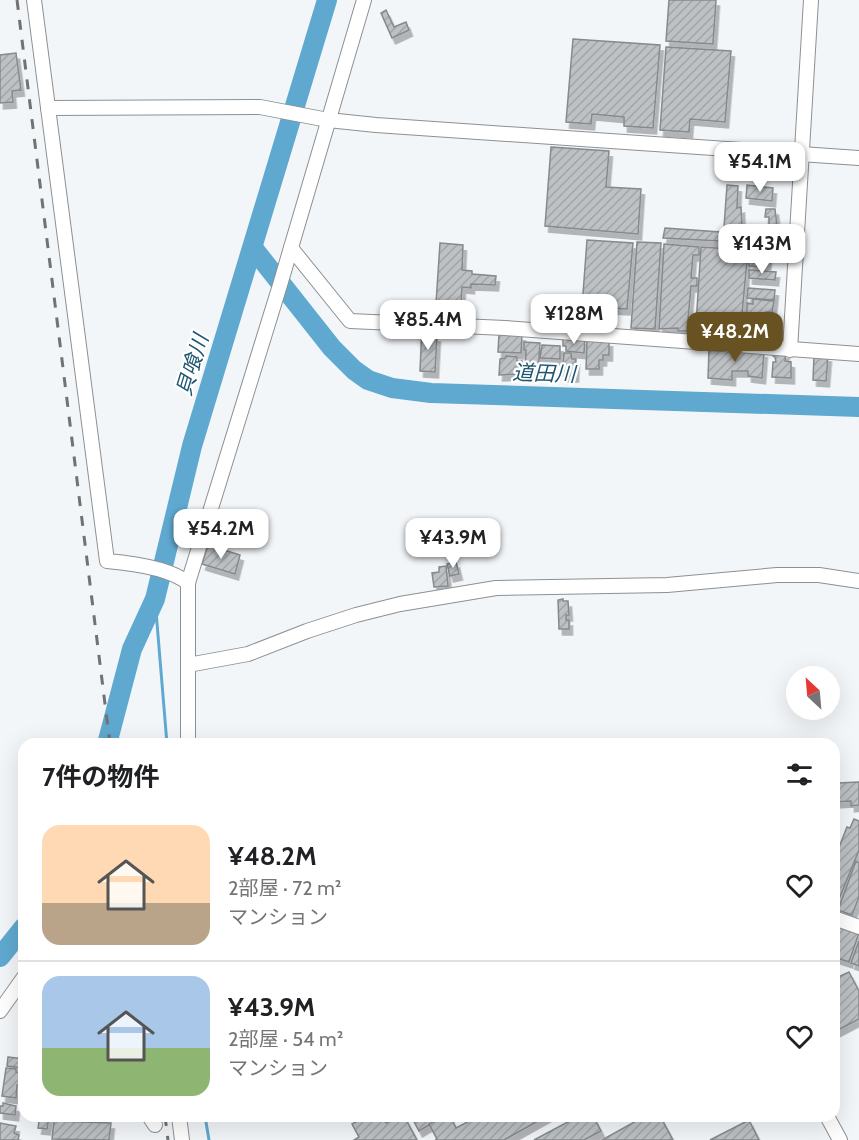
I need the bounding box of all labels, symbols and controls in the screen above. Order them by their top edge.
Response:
pin: ¥54.1M [711,142,809,193]
text: ¥54.1M [728,149,792,173]
pin: ¥143M [720,224,804,275]
text: ¥143M [732,231,792,255]
pin: ¥128M [532,294,616,345]
pin: ¥85.4M [379,300,477,351]
text: ¥128M [545,301,603,325]
text: ¥85.4M [394,307,462,331]
pin: ¥48.2M [686,312,784,363]
text: ¥48.2M [701,319,769,343]
water label: 貝喰川 [171,329,214,399]
water label: 道田川 [512,359,578,387]
pin: ¥54.2M [172,509,270,560]
text: ¥54.2M [188,516,254,540]
pin: ¥43.9M [404,518,502,569]
text: ¥43.9M [419,525,487,549]
north arrow [786,666,840,720]
map controls [786,666,840,720]
icon: filters [783,758,816,791]
text: 7件の物件 [42,761,159,793]
text: ¥48.2M [228,840,317,872]
icon: home [90,849,162,921]
icon: heart [783,869,816,902]
text: 2部屋 · 72 m² [228,876,341,900]
text: マンション [228,905,328,929]
text: ¥43.9M [228,991,315,1023]
icon: home [90,1000,162,1072]
icon: heart [783,1020,816,1053]
text: 2部屋 · 54 m² [228,1027,343,1051]
text: マンション [228,1056,328,1080]

